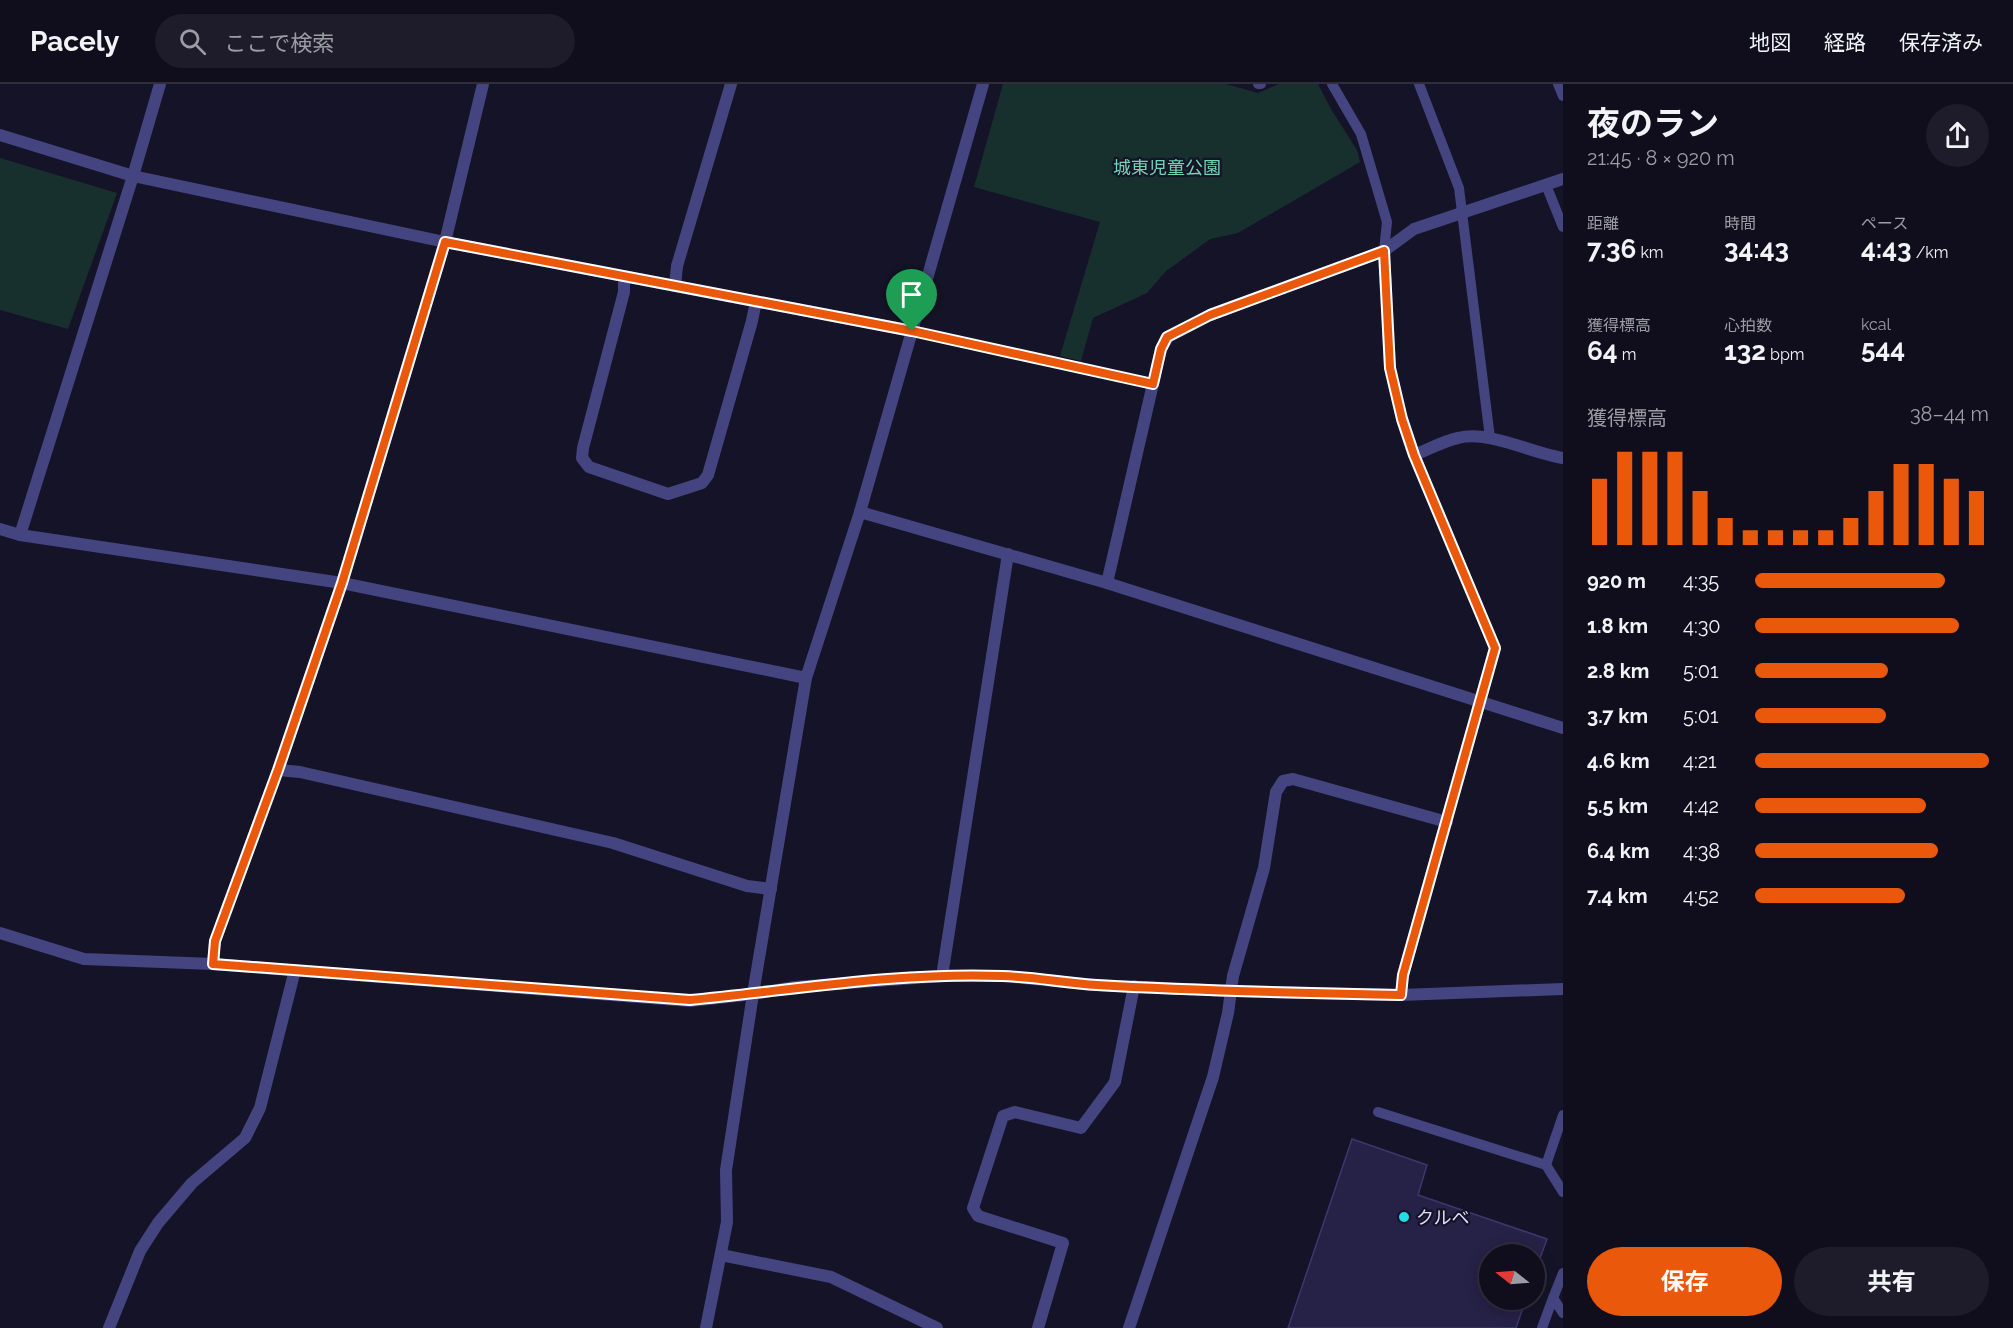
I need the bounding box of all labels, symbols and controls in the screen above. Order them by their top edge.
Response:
search box [155,14,575,68]
text: Pacely [30,25,119,58]
icon: search [176,25,209,58]
text: ここで検索 [224,30,334,56]
text: 地図 [1749,30,1791,55]
text: 経路 [1824,30,1866,55]
text: 保存済み [1899,30,1983,55]
text: 夜のラン [1587,104,1719,143]
button: share [1926,104,1989,167]
text: 21:45 · 8 × 920 m [1587,146,1735,170]
park label: 城東児童公園 [1113,157,1221,178]
text: 距離 [1587,214,1619,233]
text: 時間 [1724,214,1756,233]
text: ペース [1861,214,1908,233]
text: 7.36 [1587,234,1636,264]
text: 34:43 [1724,234,1789,264]
text: 4:43 [1861,234,1912,264]
text: km [1636,243,1664,262]
text: /km [1912,243,1949,262]
pin [886,269,937,331]
icon: arrive [895,278,928,311]
text: kcal [1861,315,1891,334]
text: 獲得標高 [1587,316,1651,335]
text: 心拍数 [1724,316,1772,335]
text: 544 [1861,334,1905,364]
text: 64 [1587,336,1618,366]
text: 132 [1724,336,1766,366]
text: m [1618,345,1636,364]
text: bpm [1766,345,1805,364]
text: 38–44 m [1910,402,1989,426]
text: 獲得標高 [1587,406,1667,430]
text: 920 m [1587,569,1646,593]
text: 4:35 [1683,569,1719,593]
text: 1.8 km [1587,614,1648,638]
text: 4:30 [1683,614,1721,638]
text: 2.8 km [1587,659,1649,683]
text: 5:01 [1683,659,1718,683]
text: 3.7 km [1587,704,1648,728]
text: 5:01 [1683,704,1718,728]
text: 4.6 km [1587,749,1650,773]
text: 4:21 [1683,749,1717,773]
text: 5.5 km [1587,794,1648,818]
text: 4:42 [1683,794,1719,818]
text: 6.4 km [1587,839,1650,863]
text: 4:38 [1683,839,1720,863]
text: 7.4 km [1587,884,1648,908]
text: 4:52 [1683,884,1719,908]
place label: クルベ [1416,1207,1469,1228]
marker: クルベ [1397,1210,1411,1224]
north arrow [1479,1244,1545,1310]
map controls [1479,1244,1545,1310]
button: 保存 [1587,1247,1782,1316]
button: 共有 [1794,1247,1989,1316]

